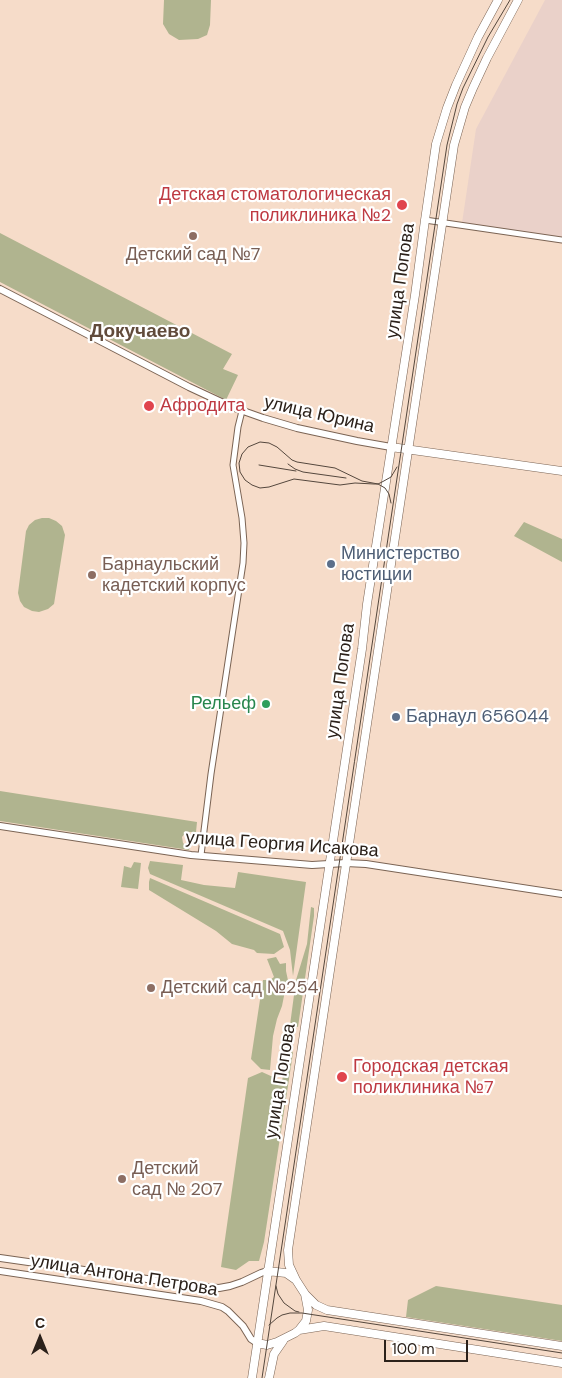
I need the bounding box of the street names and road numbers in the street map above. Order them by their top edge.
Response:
street label: улица Попова [382,222,420,340]
street label: улица Юрина [262,392,376,438]
street label: улица Попова [322,622,360,740]
street label: улица Георгия Исакова [185,827,379,863]
street label: улица Попова [261,1022,301,1140]
street label: улица Антона Петрова [29,1251,219,1301]

